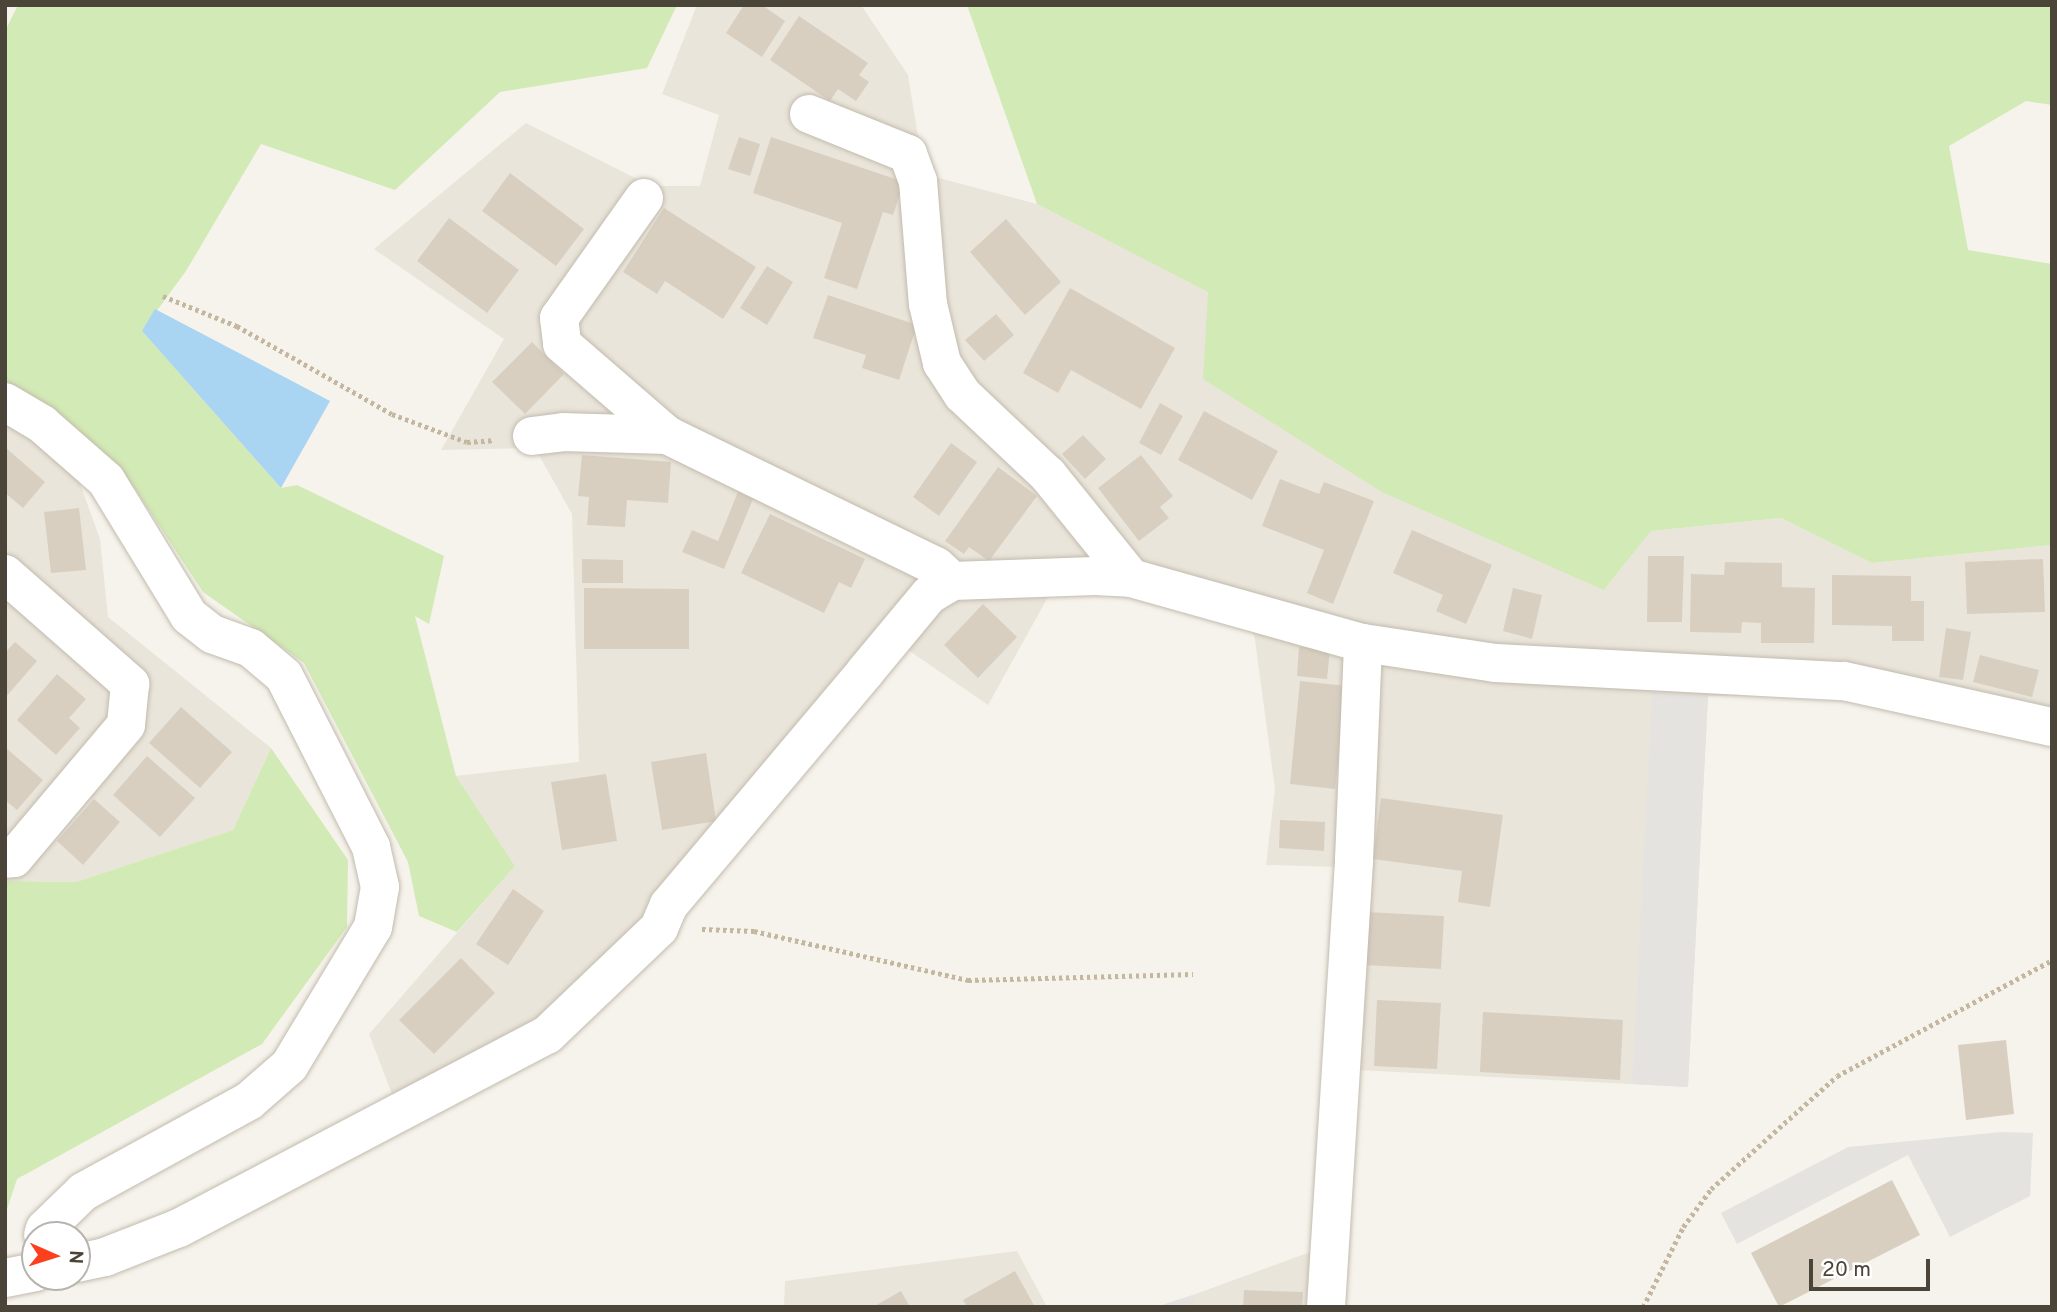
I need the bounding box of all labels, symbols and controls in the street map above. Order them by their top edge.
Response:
north arrow [21,1221,91,1291]
scale bar [1812,1246,1933,1290]
text: N [63,1250,87,1264]
text: 20 m [1822,1257,1871,1284]

